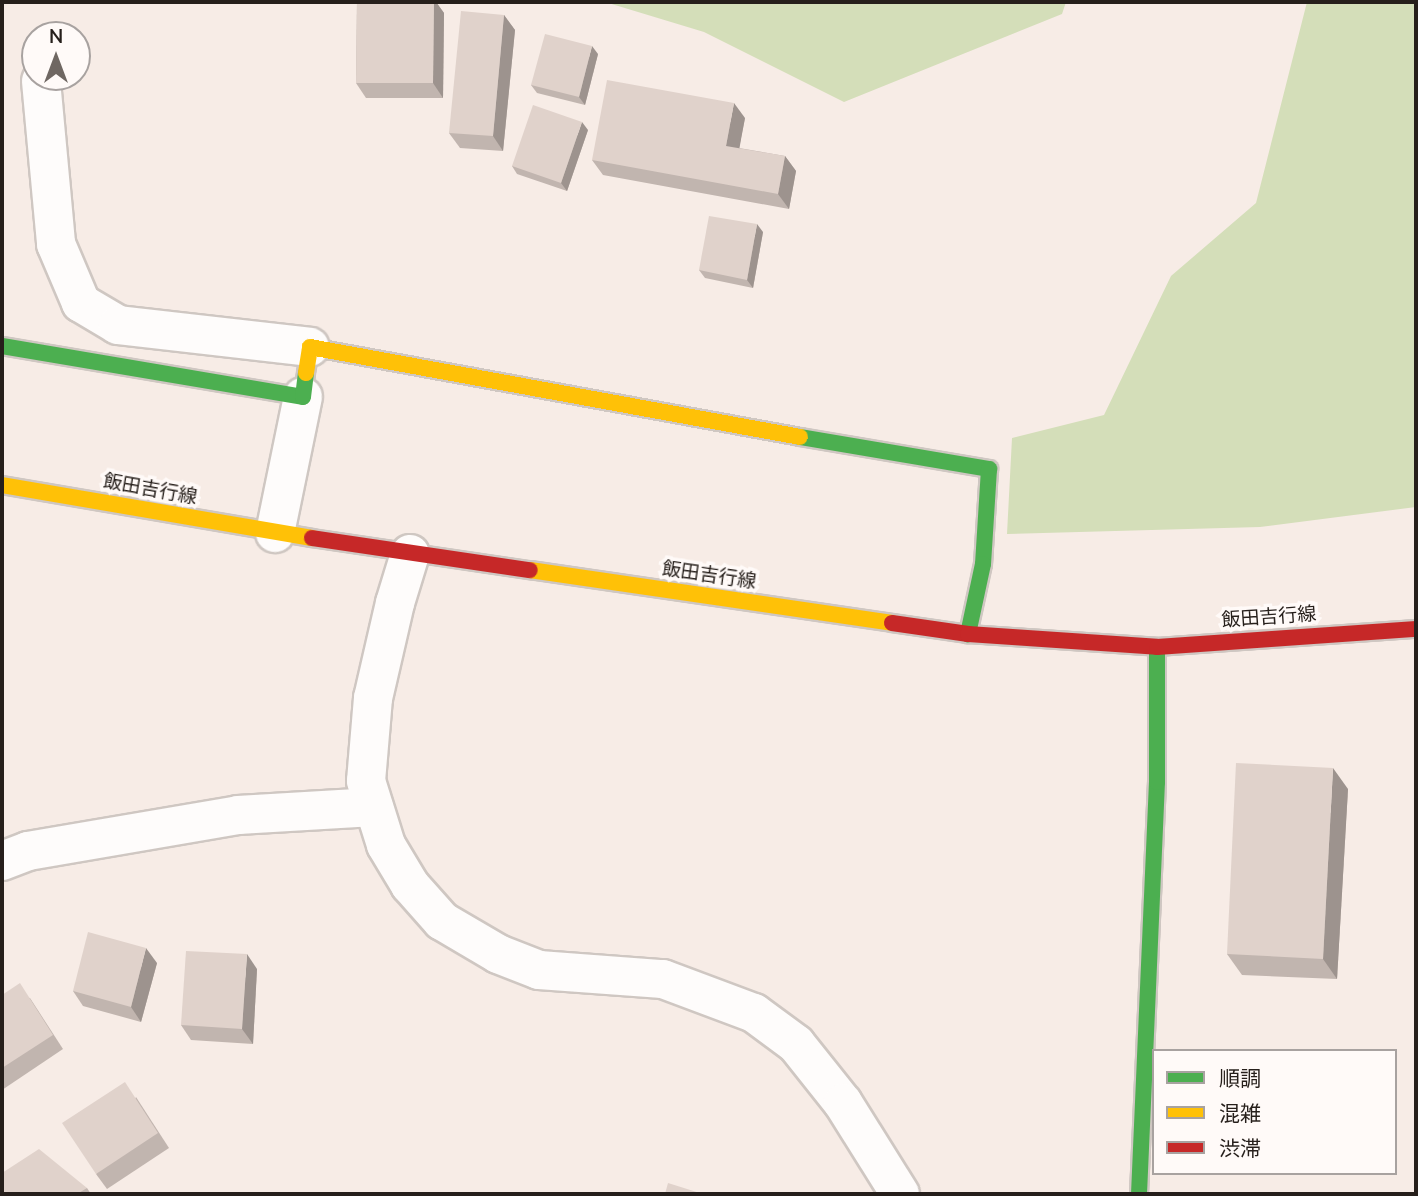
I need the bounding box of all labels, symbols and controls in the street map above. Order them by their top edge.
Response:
north arrow [21,21,91,91]
text: N [49,24,63,50]
street label: 飯田吉行線 [101,471,199,509]
street label: 飯田吉行線 [660,558,758,594]
street label: 飯田吉行線 [1221,603,1317,633]
legend [1152,1049,1397,1175]
text: 順調 [1219,1065,1261,1093]
text: 混雑 [1219,1100,1261,1128]
text: 渋滞 [1219,1135,1261,1163]

